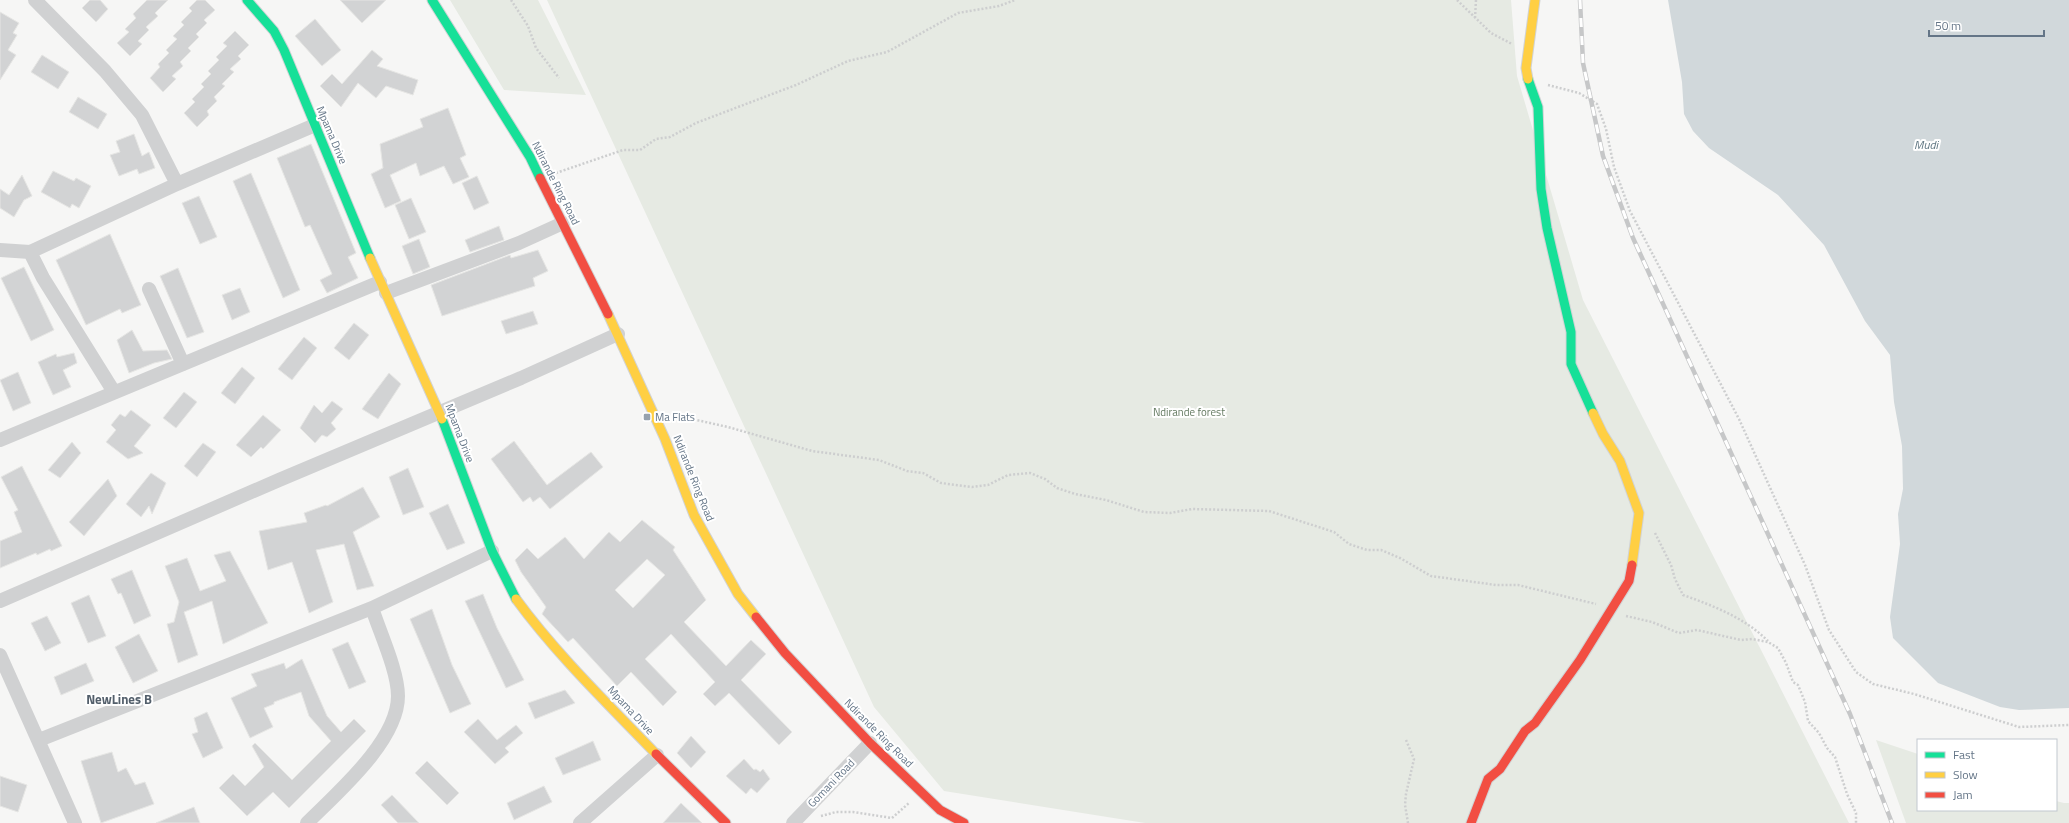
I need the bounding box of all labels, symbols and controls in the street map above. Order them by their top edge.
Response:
scale bar [1929,12,2044,38]
text: 50 m [1935,16,1961,35]
street label: Mpama Drive [313,103,352,167]
water label: Mudi [1914,135,1939,154]
street label: Ndirande Ring Road [528,139,584,228]
street label: Mpama Drive [441,401,479,465]
park label: Ndirande forest [1153,404,1225,420]
place label: Ma Flats [655,409,695,425]
marker: Ma Flats [642,412,652,422]
street label: Ndirande Ring Road [669,433,719,524]
street label: Mpama Drive [604,682,658,738]
district label: NewLines B [86,689,152,709]
street label: Ndirande Ring Road [841,695,917,771]
legend [1917,739,2057,811]
text: Fast [1953,745,1976,764]
street label: Gomani Road [804,755,858,811]
text: Slow [1953,765,1978,784]
text: Jam [1953,785,1973,804]

